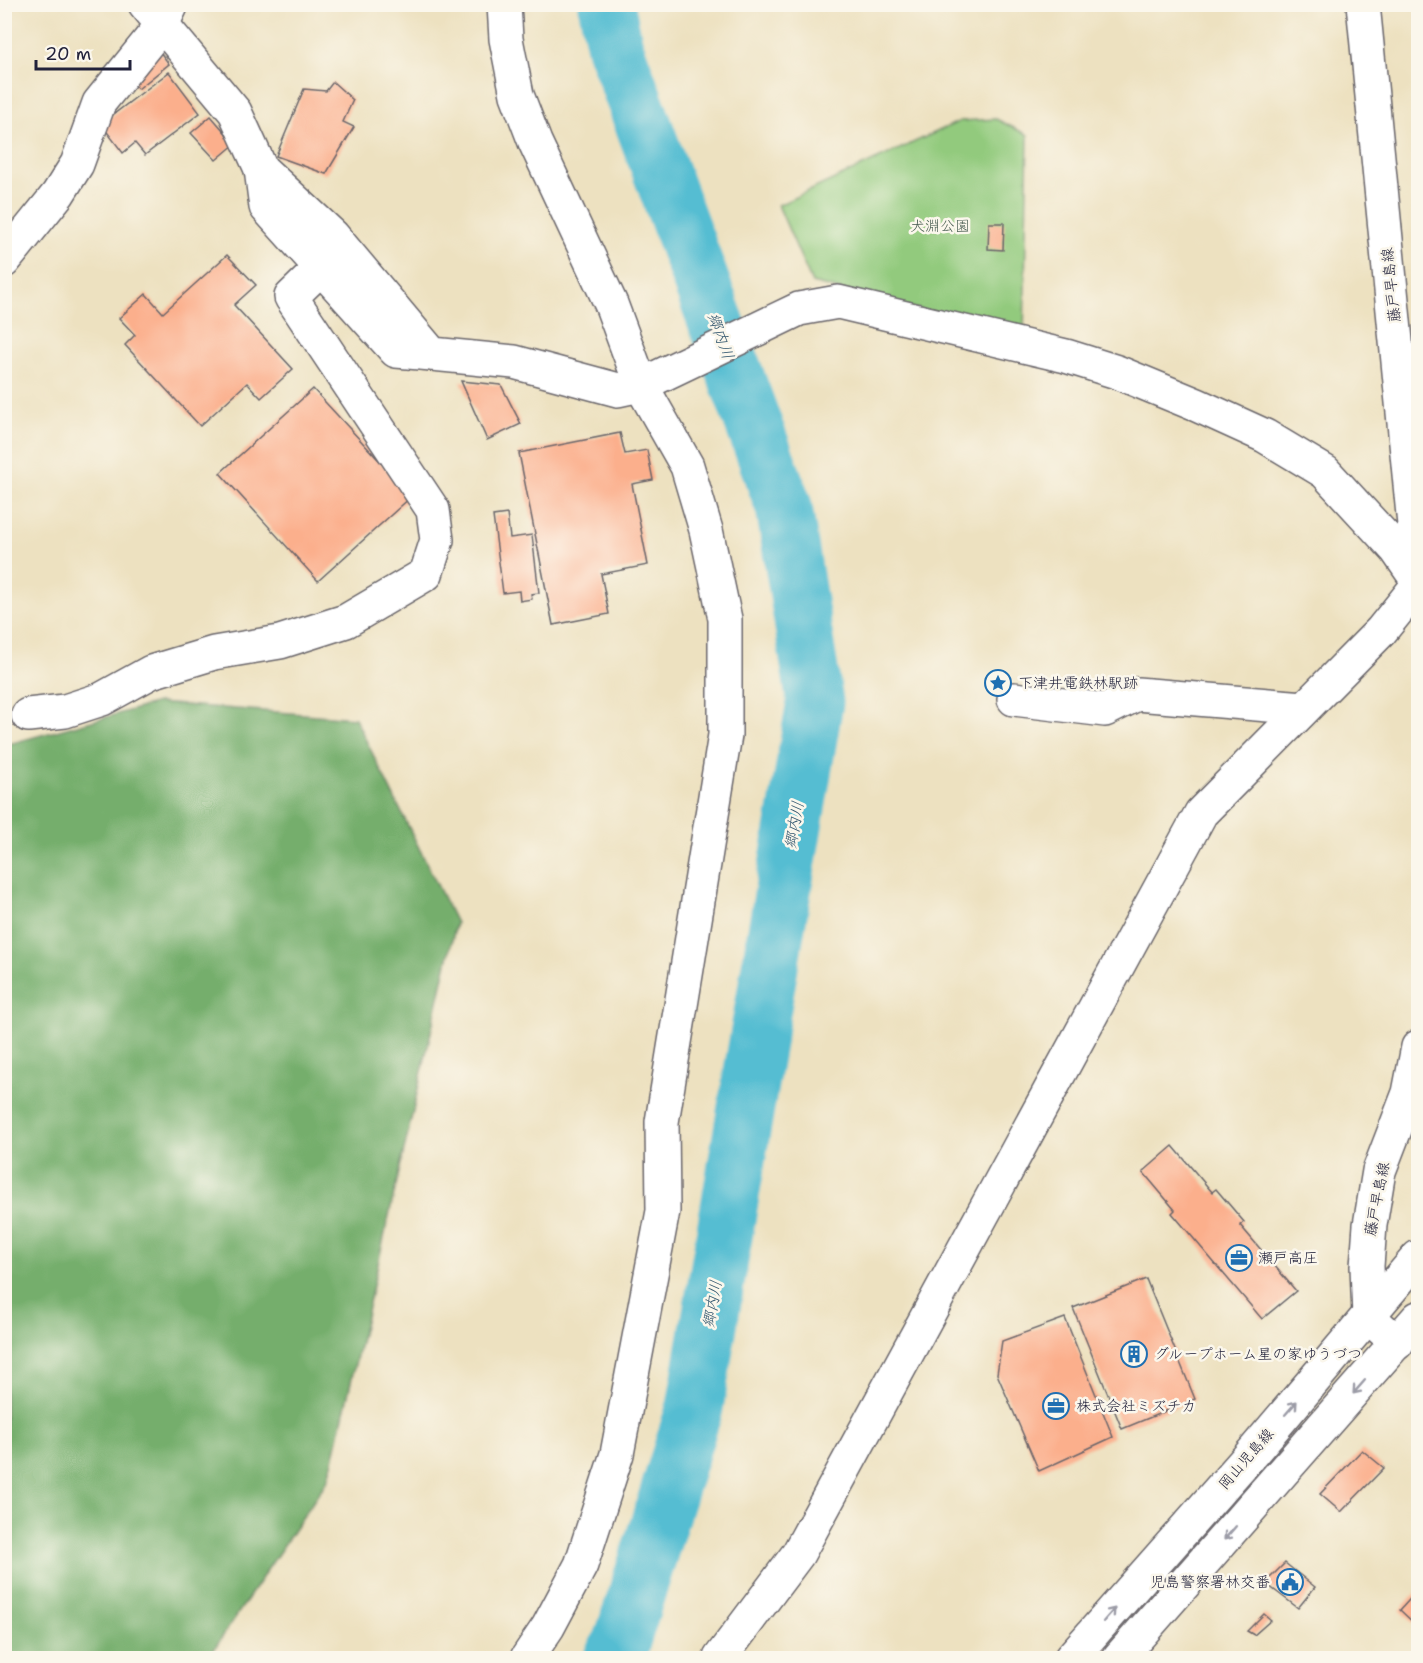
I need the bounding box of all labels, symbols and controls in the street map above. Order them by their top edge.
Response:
scale bar [36,33,130,71]
text: 20 m [45,42,91,66]
park label: 犬淵公園 [910,216,970,236]
street label: 藤戸早島線 [1377,247,1405,323]
water label: 郷内川 [703,310,739,362]
place icon: 下津井電鉄林駅跡 [983,668,1013,698]
place label: 下津井電鉄林駅跡 [1018,673,1138,693]
water label: 郷内川 [779,800,809,850]
street label: 藤戸早島線 [1360,1160,1394,1238]
office icon: 瀬戸高圧 [1224,1243,1254,1273]
place label: 瀬戸高圧 [1258,1248,1318,1268]
water label: 郷内川 [697,1279,727,1329]
building icon: グループホーム星の家ゆうづつ [1119,1339,1149,1369]
place label: グループホーム星の家ゆうづつ [1154,1344,1362,1364]
one-way arrow [1352,1379,1366,1394]
office icon: 株式会社ミズチカ [1041,1391,1071,1421]
place label: 株式会社ミズチカ [1076,1396,1196,1416]
one-way arrow [1284,1401,1298,1416]
street label: 岡山児島線 [1214,1424,1278,1494]
one-way arrow [1223,1525,1237,1540]
public building icon: 児島警察署林交番 [1275,1567,1305,1597]
place label: 児島警察署林交番 [1150,1572,1270,1592]
one-way arrow [1102,1607,1116,1622]

